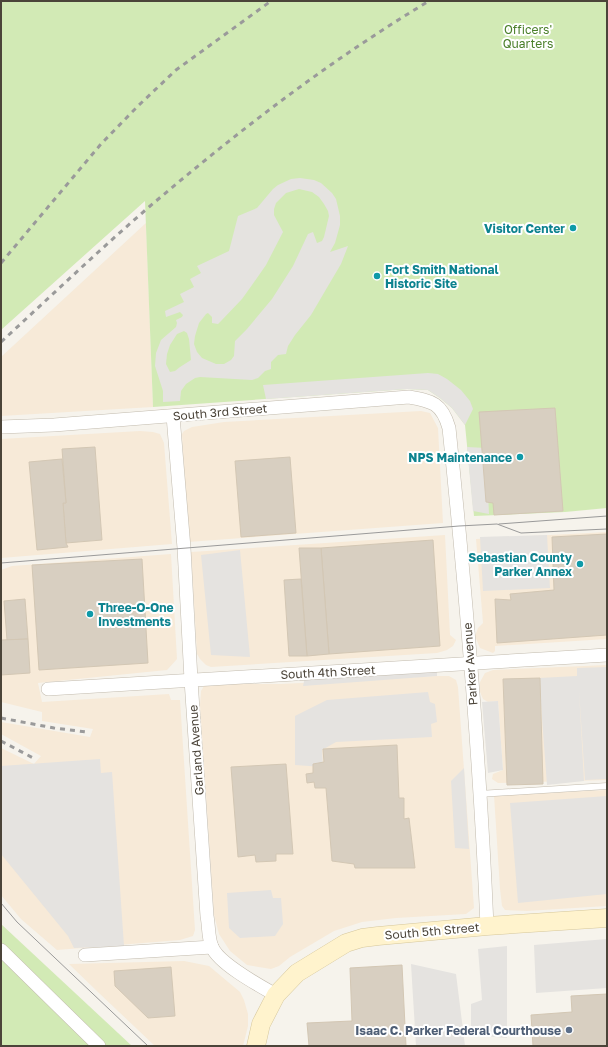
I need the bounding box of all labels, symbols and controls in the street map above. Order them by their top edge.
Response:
park label: Officers' Quarters [503,22,553,51]
place label: Visitor Center [484,221,565,236]
marker: Visitor Center [568,223,578,233]
place label: Fort Smith National Historic Site [385,262,498,291]
marker: Fort Smith National Historic Site [372,271,382,281]
street label: South 3rd Street [172,400,268,424]
place label: NPS Maintenance [408,450,512,465]
marker: NPS Maintenance [515,452,525,462]
place label: Sebastian County Parker Annex [468,550,573,579]
marker: Sebastian County Parker Annex [575,559,585,569]
place label: Three-O-One Investments [98,600,174,629]
marker: Three-O-One Investments [85,609,95,619]
street label: Parker Avenue [460,622,480,706]
street label: South 4th Street [280,662,376,682]
street label: Garland Avenue [185,704,207,796]
street label: South 5th Street [384,919,480,943]
place label: Isaac C. Parker Federal Courthouse [355,1023,561,1038]
marker: Isaac C. Parker Federal Courthouse [564,1025,574,1035]

